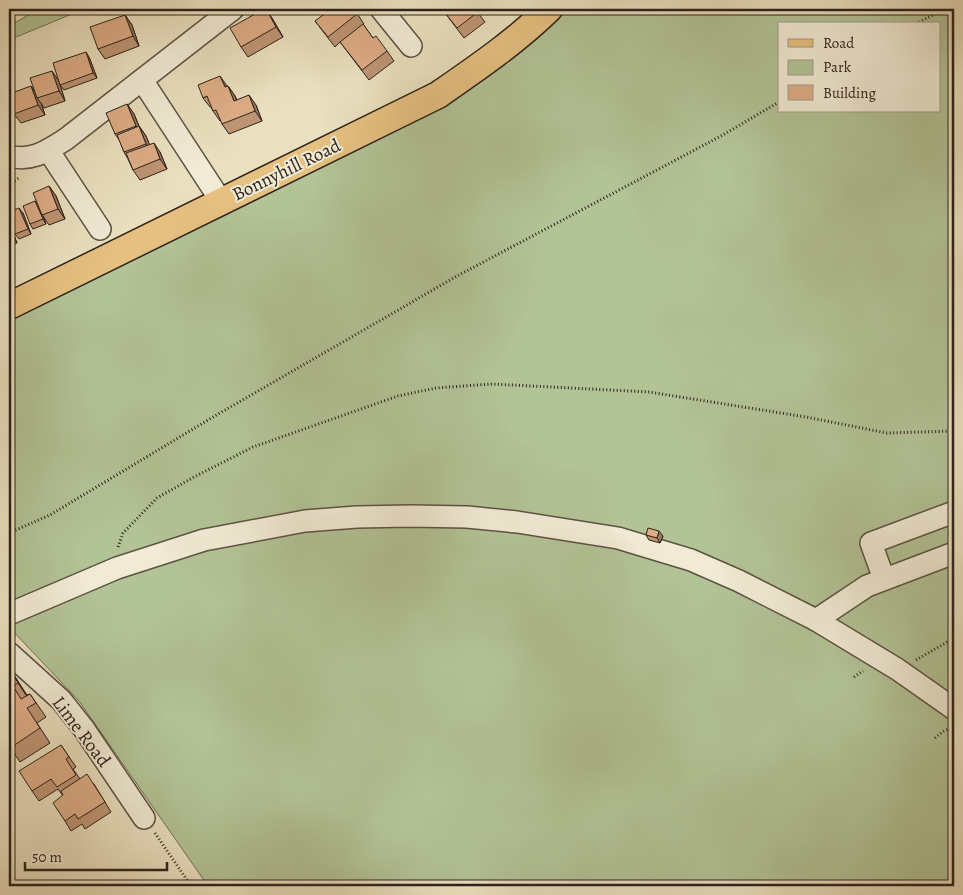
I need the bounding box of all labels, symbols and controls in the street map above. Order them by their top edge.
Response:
legend [778,22,940,112]
text: Road [823,33,855,53]
text: Park [823,57,852,77]
text: Building [823,83,876,103]
street label: Bonnyhill Road [228,132,346,207]
street label: Lime Road [46,691,117,773]
scale bar [25,840,168,872]
text: 50 m [32,847,62,867]

